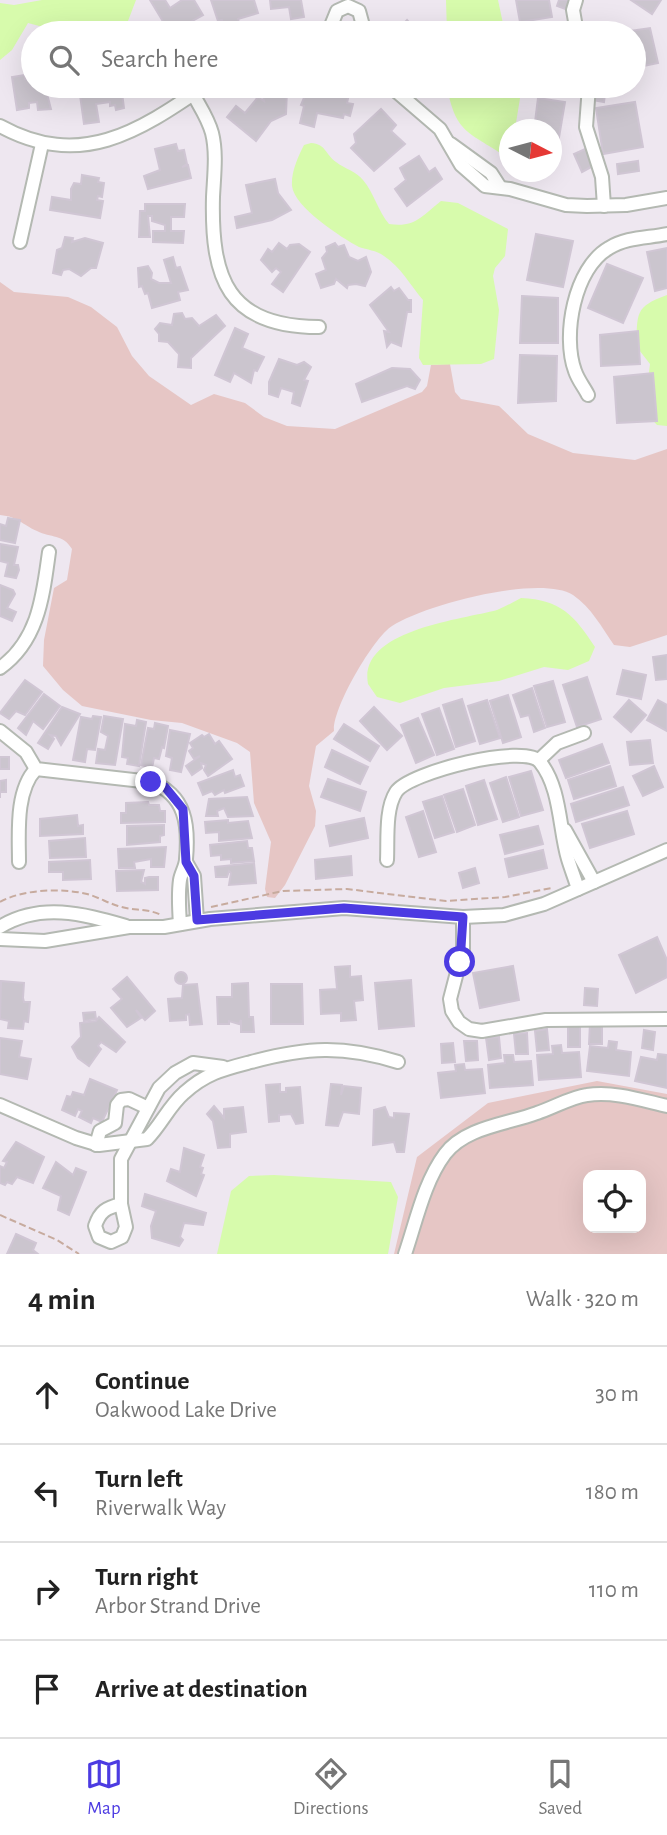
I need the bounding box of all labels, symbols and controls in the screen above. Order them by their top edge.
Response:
search box [21,21,646,98]
icon: search [45,41,83,79]
text: Search here [101,46,219,72]
north arrow [499,119,562,182]
route end [135,766,166,797]
route start [444,946,475,977]
map controls [583,1170,646,1233]
button: locate [583,1170,646,1233]
text: 4 min [28,1285,96,1315]
text: Walk · 320 m [526,1288,639,1311]
text: Continue [95,1368,190,1394]
icon: ahead [28,1376,66,1414]
text: 30 m [595,1383,639,1406]
text: Oakwood Lake Drive [95,1399,277,1422]
text: Turn left [95,1466,183,1492]
icon: left [28,1474,66,1512]
text: 180 m [586,1481,639,1504]
text: Riverwalk Way [95,1497,226,1520]
text: Turn right [95,1564,198,1590]
icon: right [28,1572,66,1610]
text: 110 m [589,1579,639,1602]
text: Arbor Strand Drive [95,1595,261,1618]
icon: arrive [28,1670,66,1708]
text: Arrive at destination [95,1676,308,1702]
tab: Map [85,1755,123,1820]
tab: Directions [293,1755,369,1820]
tab: Saved [539,1755,582,1820]

